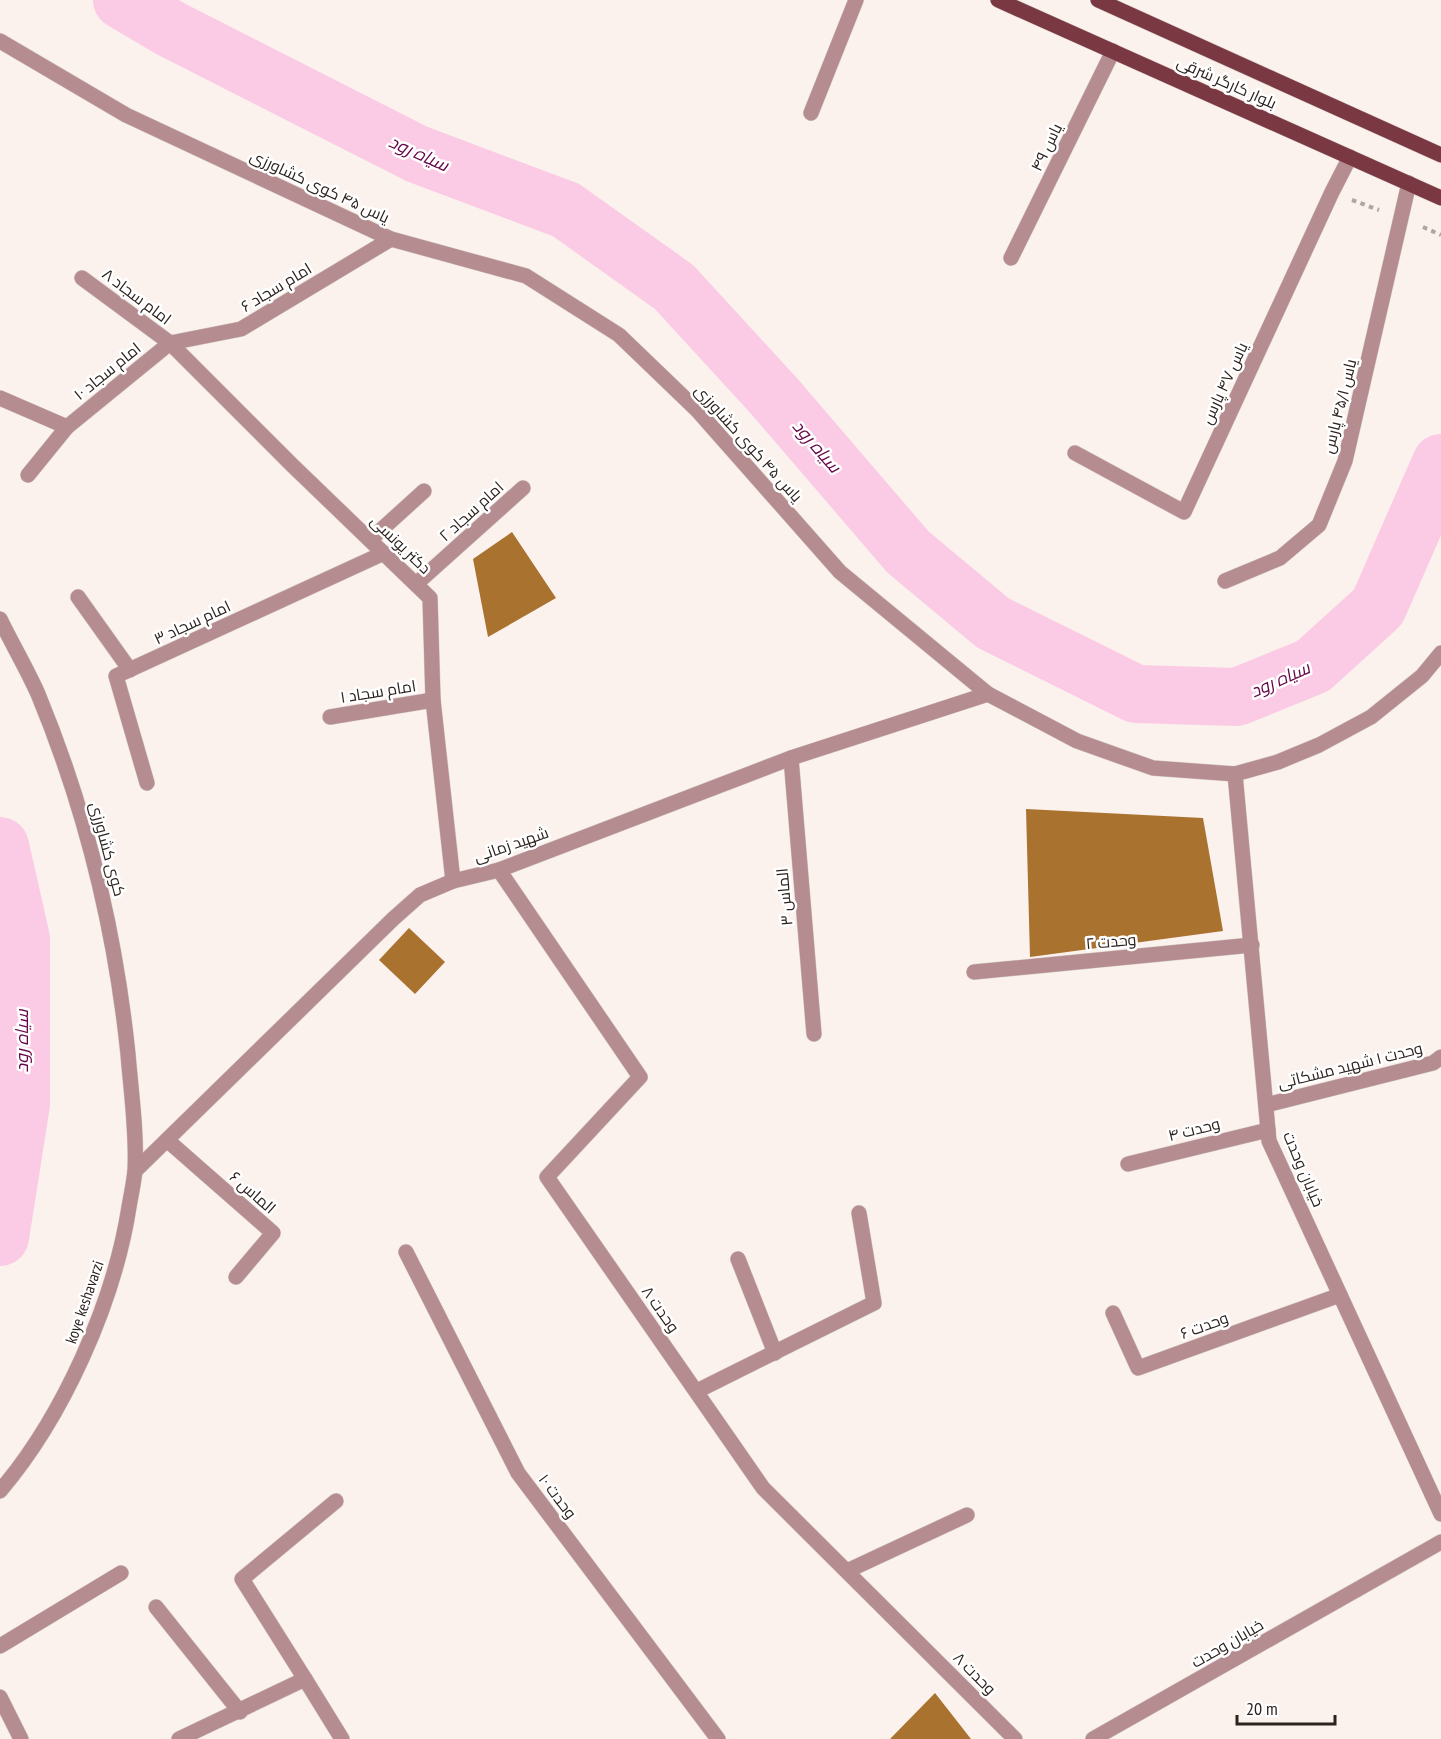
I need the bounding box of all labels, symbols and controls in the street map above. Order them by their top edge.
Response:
street label: بلوار کارگر شرقی [1174,51,1280,114]
street label: یاس ۴۹ [1026,119,1067,175]
water label: سیاه رود [386,130,453,177]
street label: یاس ۴۵ کوی کشاورزی [247,145,394,228]
street label: امام سجاد ۶ [237,258,316,318]
street label: امام سجاد ۸ [97,264,176,330]
street label: امام سجاد ۱۰ [69,338,146,406]
street label: یاس ۴۷ پارس [1196,338,1254,428]
street label: یاس ۴۵/۱ پارس [1318,356,1363,456]
street label: یاس ۴۵ کوی کشاورزی [690,380,808,507]
water label: سیاه رود [788,415,847,478]
street label: امام سجاد ۲ [435,477,509,547]
street label: دکتر یونسی [366,510,435,578]
street label: امام سجاد ۳ [150,596,234,650]
water label: سیاه رود [1247,655,1314,702]
street label: امام سجاد ۱ [339,675,418,709]
street label: کوی کشاورزی [85,800,130,899]
street label: شهید زمانی [471,822,551,867]
street label: الماس ۳ [772,867,797,927]
street label: وحدت ۲ [1085,929,1137,953]
water label: سیاه رود [10,1008,33,1073]
street label: وحدت ۱ شهید مشکاتی [1275,1037,1425,1094]
street label: وحدت ۴ [1166,1113,1222,1145]
street label: خیابان وحدت [1278,1128,1329,1210]
street label: الماس ۶ [225,1167,280,1218]
street label: koye keshavarzi [60,1258,108,1346]
street label: وحدت ۸ [638,1282,684,1336]
street label: وحدت ۶ [1177,1307,1231,1343]
street label: وحدت ۱۰ [535,1470,581,1522]
street label: خیابان وحدت [1187,1614,1267,1673]
street label: وحدت ۸ [949,1647,1001,1699]
scale bar [1237,1688,1334,1726]
text: 20 m [1246,1697,1278,1720]

